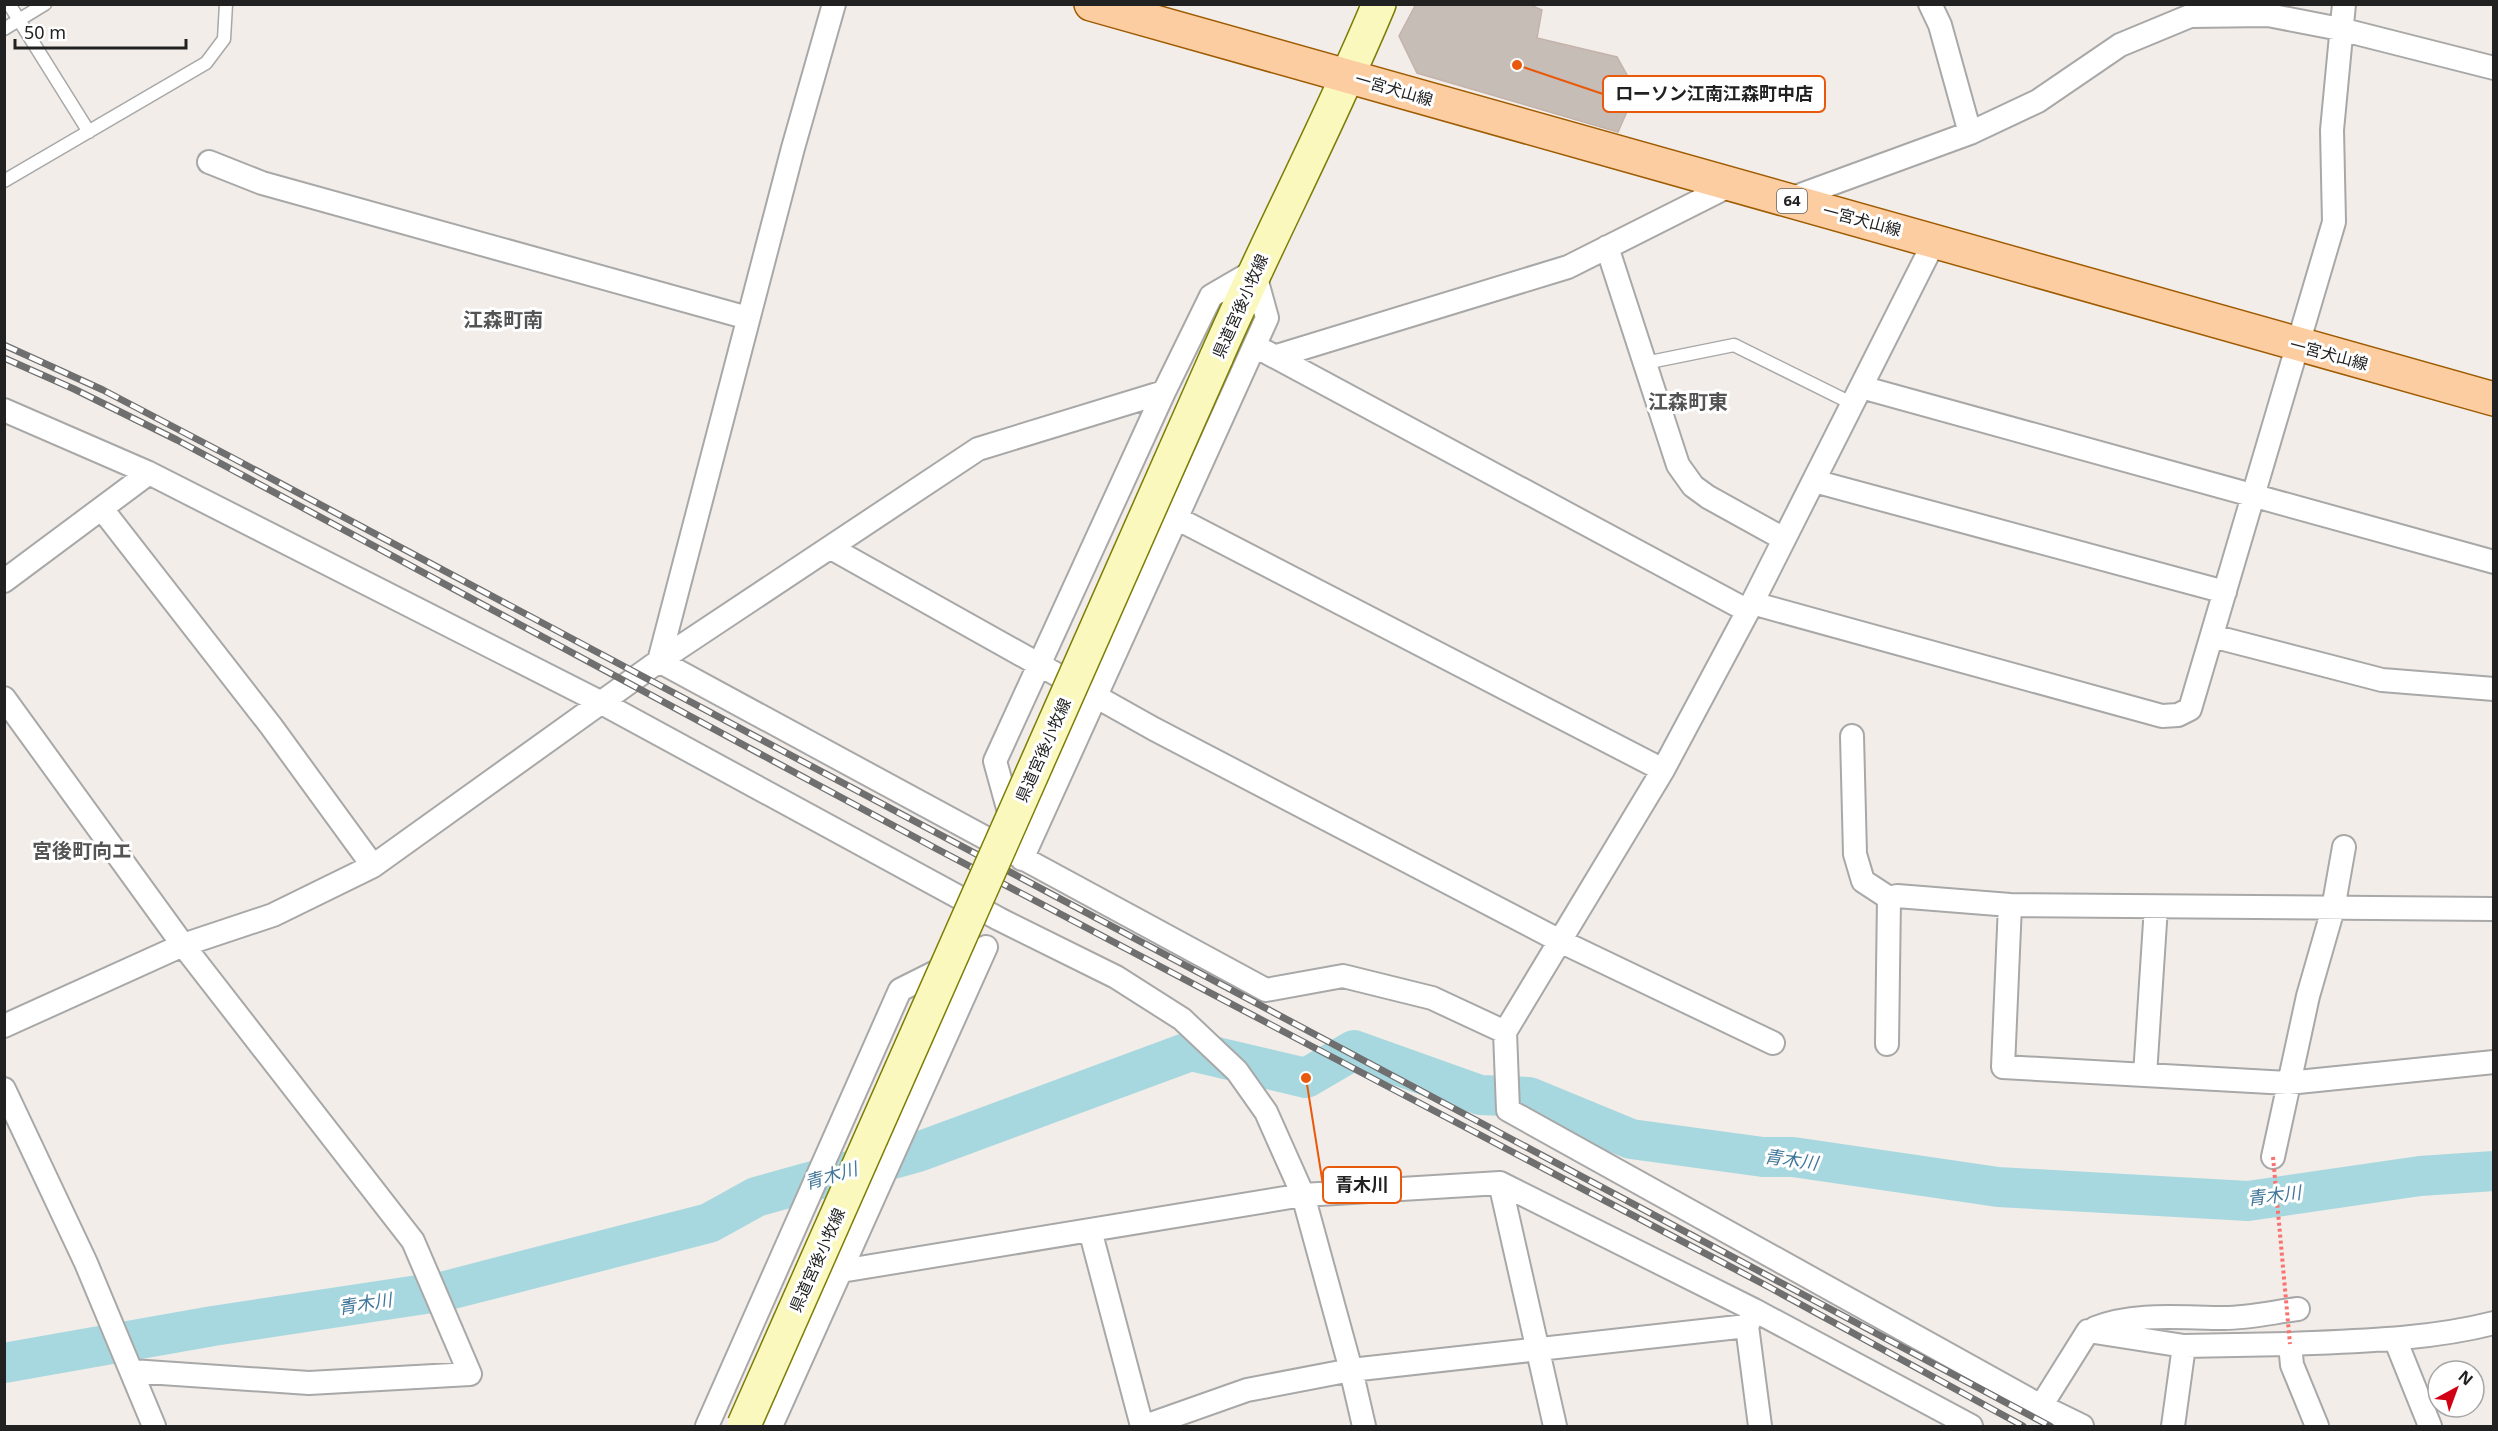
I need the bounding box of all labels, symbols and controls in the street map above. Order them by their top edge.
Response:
scale bar [15,12,186,50]
text: 50 m [24,20,66,44]
street label: 一宮犬山線 [1353,67,1435,111]
callout: ローソン江南江森町中店 [1603,76,1825,112]
text: ローソン江南江森町中店 [1615,81,1813,105]
road number: 64 [1777,189,1807,213]
street label: 一宮犬山線 [1821,199,1903,241]
street label: 県道宮後小牧線 [1207,250,1273,362]
district label: 江森町南 [463,306,543,333]
street label: 一宮犬山線 [2288,333,2370,375]
district label: 江森町東 [1648,388,1728,415]
street label: 県道宮後小牧線 [1010,694,1076,806]
district label: 宮後町向エ [32,837,132,864]
water label: 青木川 [1763,1143,1822,1175]
water label: 青木川 [801,1156,862,1194]
callout: 青木川 [1323,1167,1401,1203]
text: 青木川 [1335,1172,1389,1196]
water label: 青木川 [2246,1180,2304,1210]
street label: 県道宮後小牧線 [784,1204,850,1316]
water label: 青木川 [336,1287,395,1319]
north arrow [2426,1359,2486,1419]
text: N [2454,1365,2478,1390]

